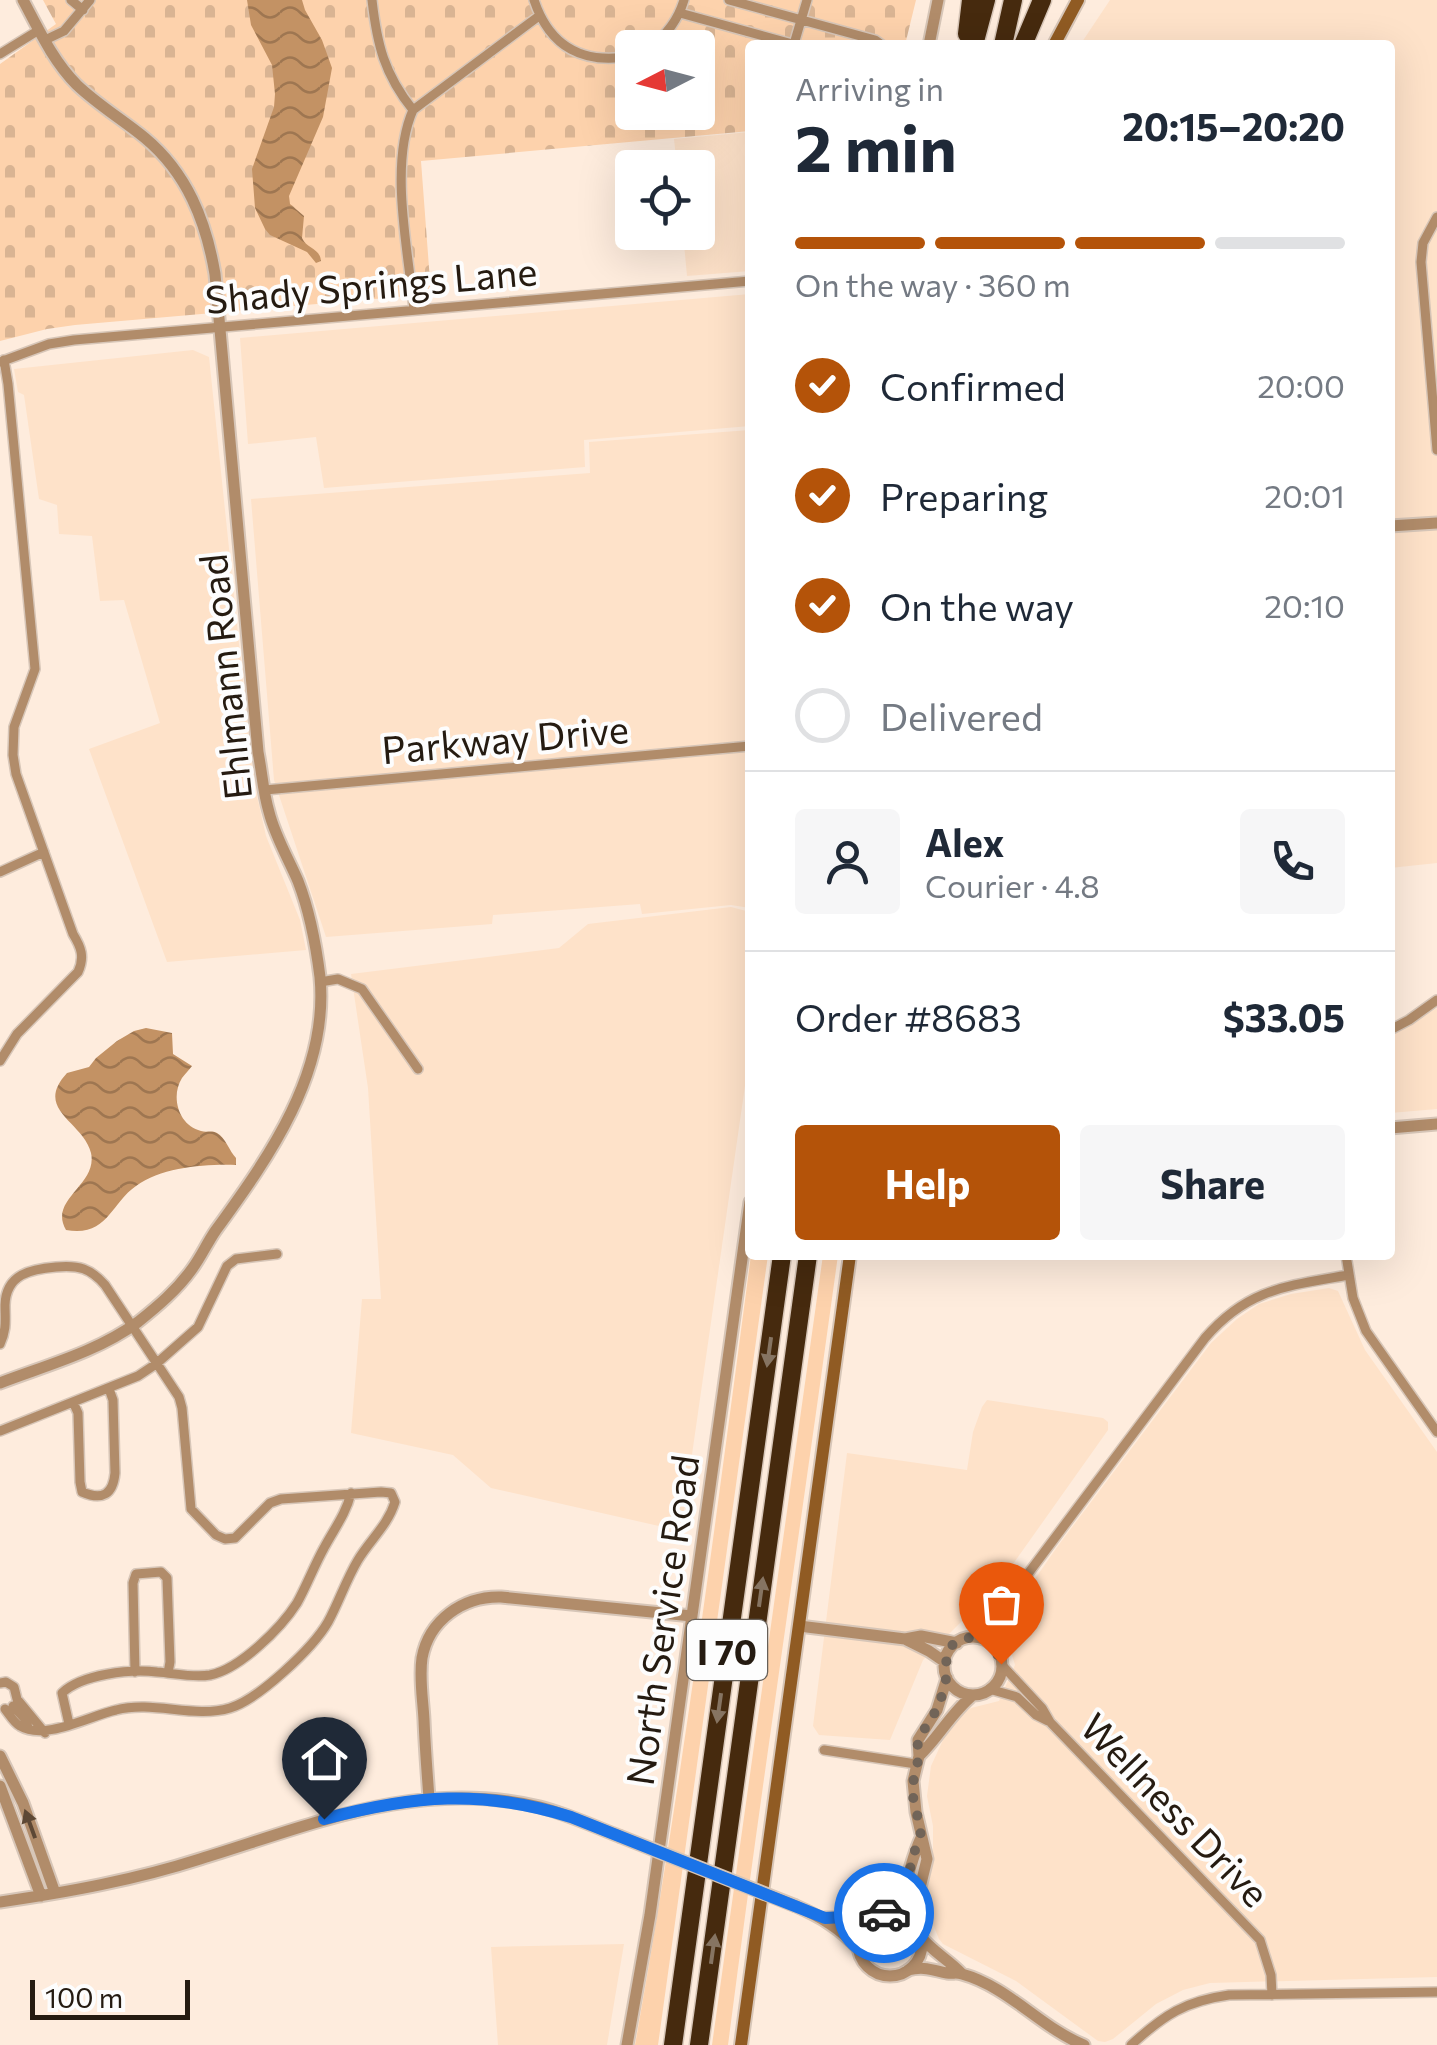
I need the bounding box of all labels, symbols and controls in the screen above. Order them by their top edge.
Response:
north arrow [615,30,715,130]
map controls [615,30,715,250]
text: Arriving in [795,68,944,108]
text: 20:15–20:20 [1122,102,1345,149]
text: 2 min [795,106,957,185]
button: locate [615,150,715,250]
street label: Shady Springs Lane [203,246,539,322]
text: On the way · 360 m [795,264,1071,304]
icon: check [795,358,850,413]
text: Confirmed [880,362,1066,409]
text: 20:00 [1257,365,1345,405]
icon: check [795,468,850,523]
text: Preparing [880,472,1048,519]
text: 20:01 [1264,475,1345,515]
street label: Ehlmann Road [188,552,260,802]
icon: check [795,578,850,633]
text: On the way [880,582,1074,629]
text: 20:10 [1264,585,1345,625]
text: Delivered [880,692,1043,739]
street label: Parkway Drive [380,704,630,772]
button: person [795,809,900,914]
button: phone [1240,809,1345,914]
text: Alex [925,818,1004,865]
text: Courier · 4.8 [925,865,1100,905]
text: Order #8683 [795,993,1022,1040]
text: $33.05 [1223,993,1345,1040]
button: Help [795,1125,1060,1240]
button: Share [1080,1125,1345,1240]
one-way arrow [760,1336,776,1368]
street label: North Service Road [615,1452,707,1788]
pin [959,1562,1044,1665]
one-way arrow [754,1576,770,1607]
icon: bag [974,1577,1029,1632]
road number: I 70 [687,1620,767,1680]
one-way arrow [711,1693,727,1724]
street label: Wellness Drive [1072,1702,1280,1916]
pin [282,1717,367,1820]
icon: home [297,1732,352,1787]
one-way arrow [22,1808,37,1838]
courier [834,1863,934,1963]
icon: car [857,1886,912,1941]
one-way arrow [705,1932,721,1964]
scale bar [30,1975,190,2020]
text: 100 m [45,1980,123,2014]

